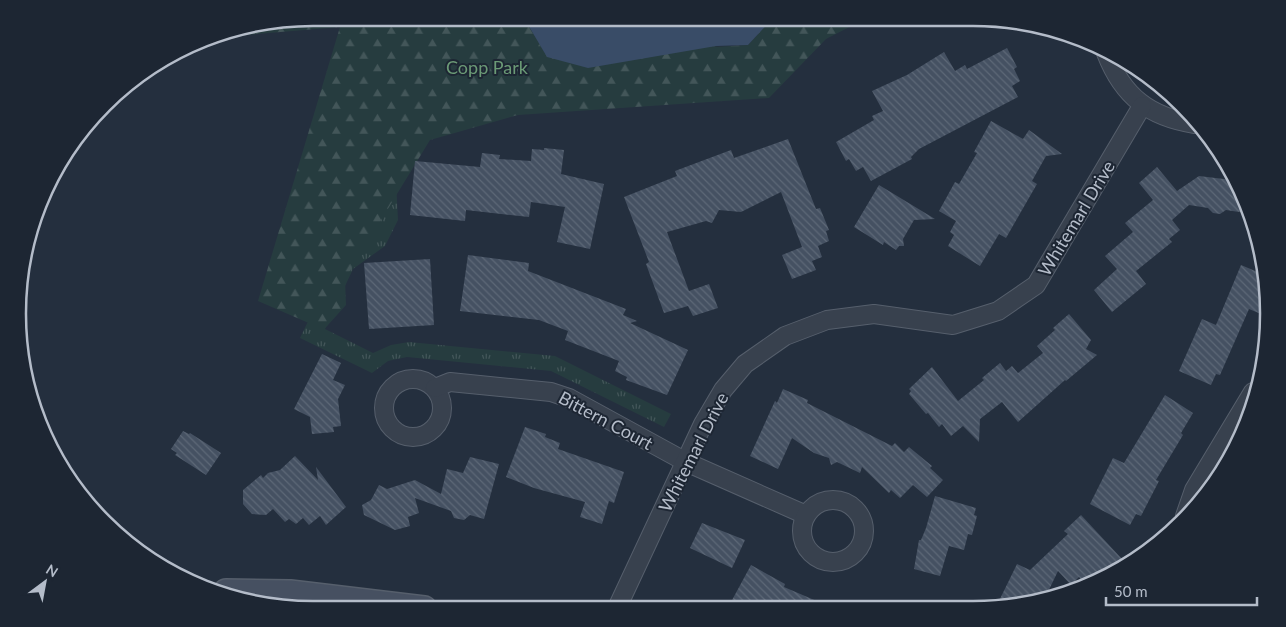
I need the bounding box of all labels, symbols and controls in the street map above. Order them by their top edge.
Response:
park label: Copp Park [446,56,529,78]
street label: Whitemarl Drive [1033,156,1119,280]
street label: Bittern Court [555,386,657,454]
street label: Whitemarl Drive [653,389,733,515]
north arrow [20,557,70,607]
text: N [43,560,61,581]
scale bar [1106,574,1257,606]
text: 50 m [1114,582,1148,600]

